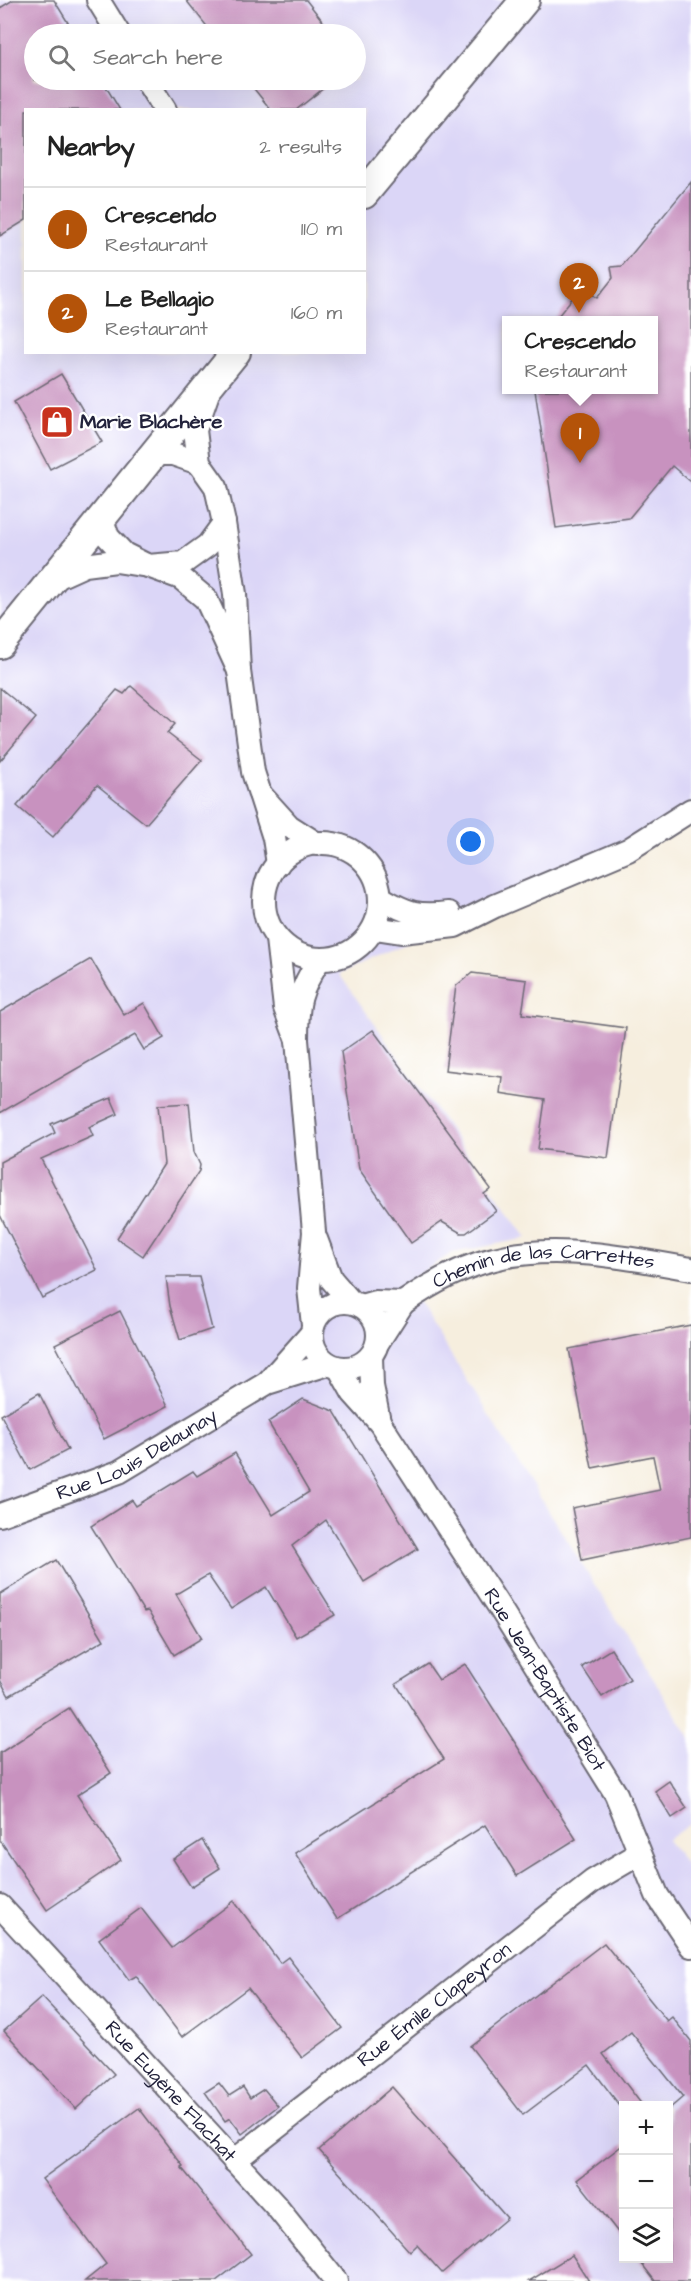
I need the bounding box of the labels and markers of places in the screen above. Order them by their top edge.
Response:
pin: 2 [560,264,598,313]
shop icon: Marie Blachère [39,404,75,440]
place label: Marie Blachère [80,408,223,436]
pin: 1 [560,414,600,463]

